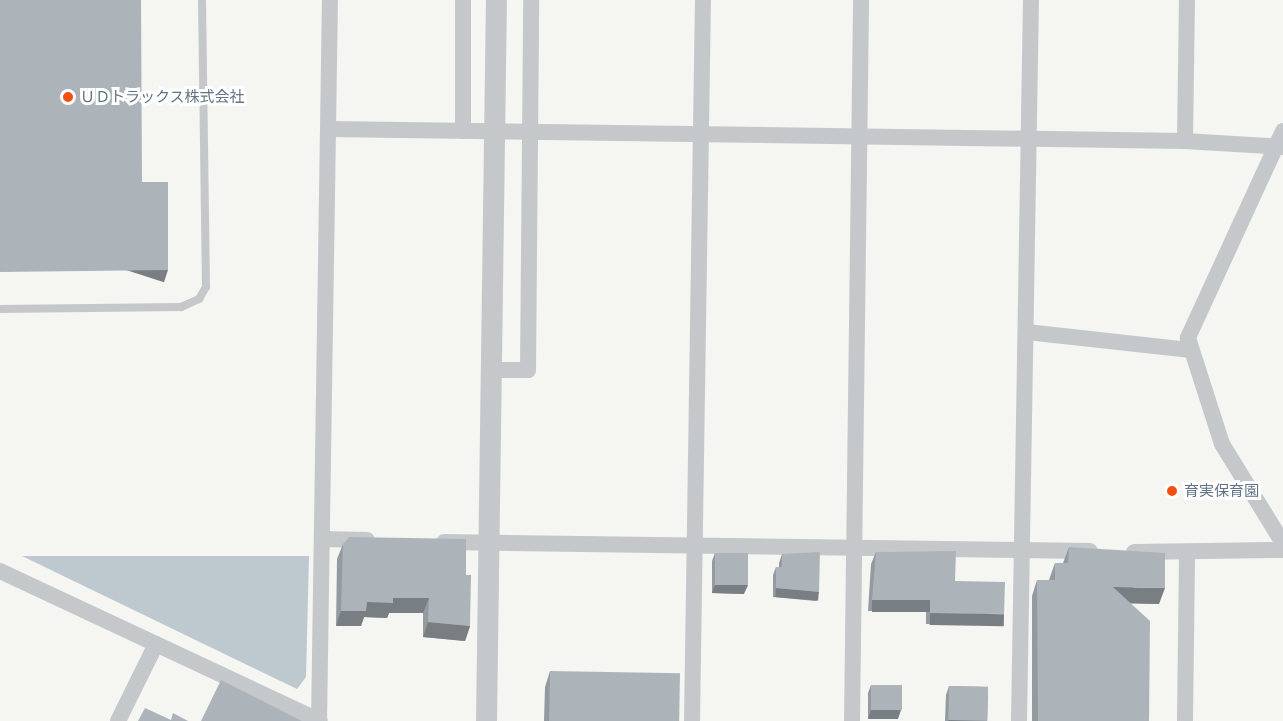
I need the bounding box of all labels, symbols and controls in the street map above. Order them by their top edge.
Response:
place label: ＵＤトラックス株式会社 [80,88,245,106]
marker: ＵＤトラックス株式会社 [61,90,75,104]
place label: 育実保育園 [1184,482,1259,500]
marker: 育実保育園 [1165,484,1179,498]

